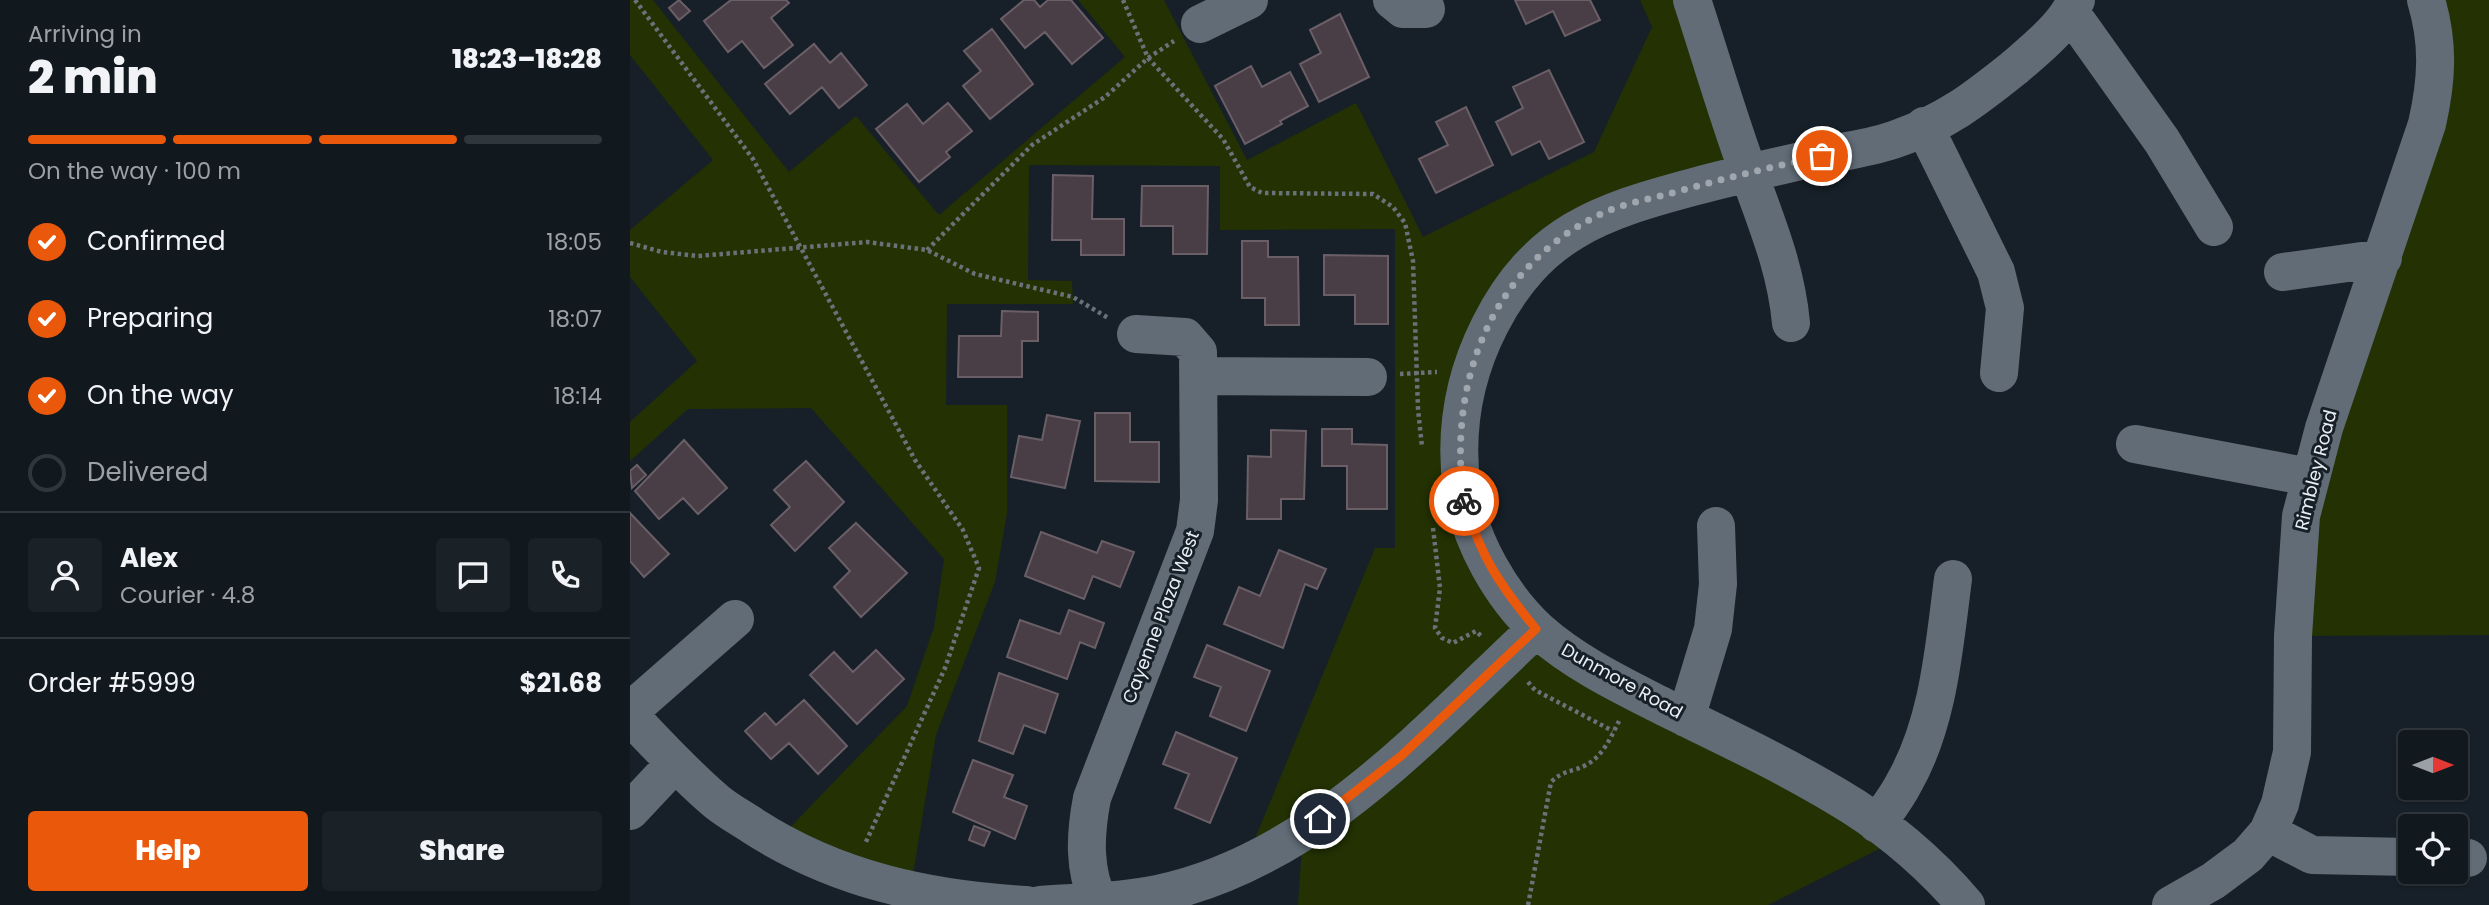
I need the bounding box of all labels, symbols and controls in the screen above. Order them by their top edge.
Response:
text: Arriving in [28,18,142,50]
text: 18:23–18:28 [452,41,602,77]
text: 2 min [28,45,158,109]
pin [1792,126,1852,186]
icon: bag [1803,137,1841,175]
text: On the way · 100 m [28,155,241,187]
icon: check [28,223,66,261]
text: Confirmed [87,223,225,259]
text: 18:05 [546,226,602,258]
icon: check [28,300,66,338]
text: Preparing [87,300,213,336]
text: 18:07 [548,303,602,335]
icon: check [28,377,66,415]
text: On the way [87,377,234,413]
text: 18:14 [553,380,602,412]
street label: Rimbley Road [2288,407,2343,533]
text: Delivered [87,454,208,490]
courier [1429,466,1499,536]
icon: bike [1445,482,1483,520]
street label: Cayenne Plaza West [1116,527,1205,707]
button: person [28,538,102,612]
button: chat [436,538,510,612]
button: phone [528,538,602,612]
text: Alex [120,540,178,576]
text: Courier · 4.8 [120,579,255,611]
street label: Dunmore Road [1557,637,1687,724]
text: Order #5999 [28,665,196,701]
text: $21.68 [520,665,602,701]
north arrow [2398,730,2468,800]
map controls [2398,730,2468,884]
pin [1290,789,1350,849]
icon: home [1301,800,1339,838]
button: Help [28,811,308,891]
button: Share [322,811,602,891]
button: locate [2398,814,2468,884]

